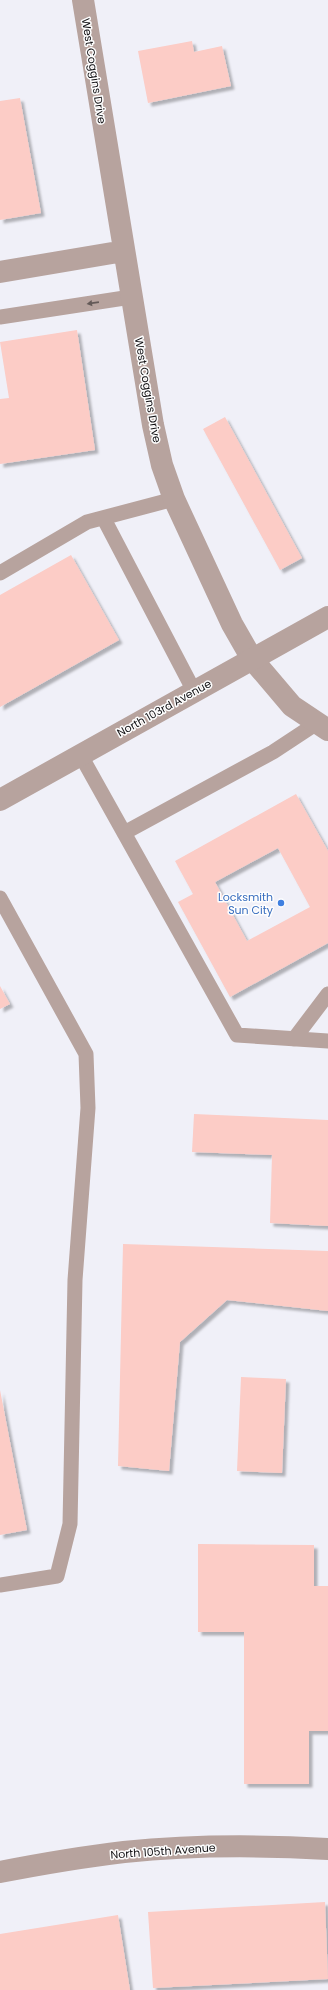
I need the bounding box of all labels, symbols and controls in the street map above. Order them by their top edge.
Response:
street label: West Coggins Drive [78,17,110,125]
one-way arrow [87,300,99,306]
street label: West Coggins Drive [131,336,165,444]
street label: North 103rd Avenue [114,675,214,741]
place label: Locksmith Sun City [218,889,274,918]
marker: Locksmith Sun City [276,898,286,908]
street label: North 105th Avenue [110,1839,216,1863]

